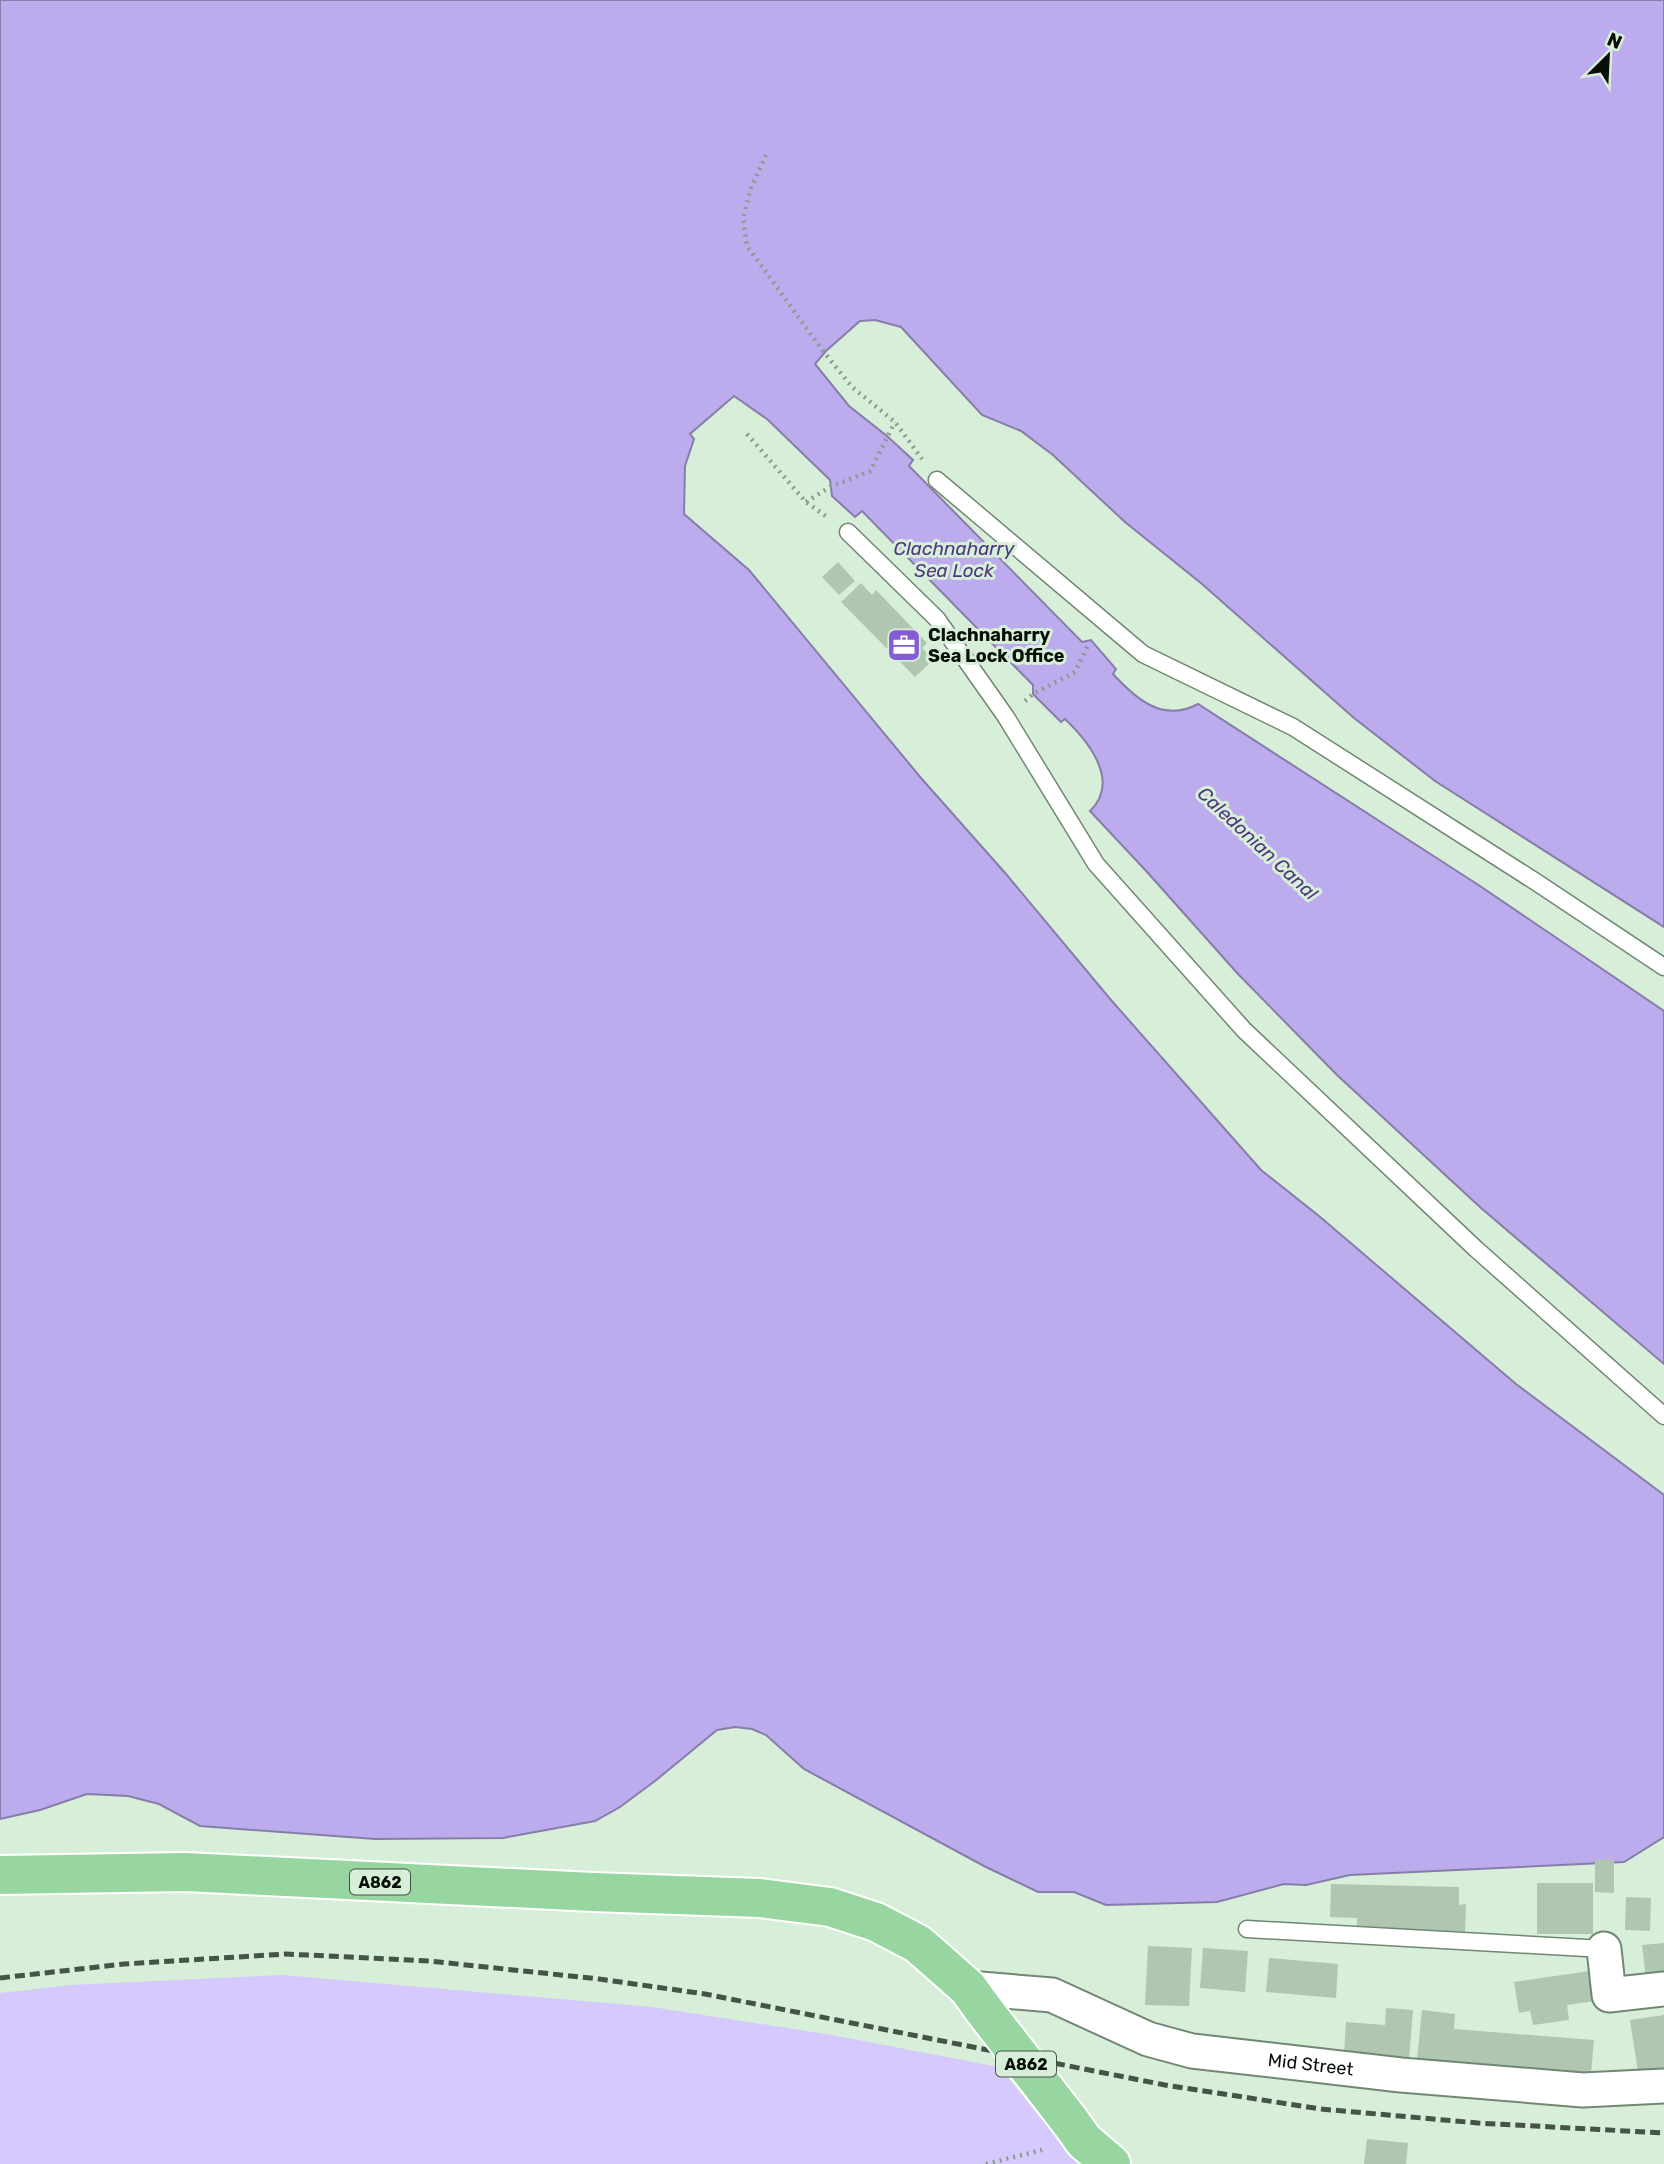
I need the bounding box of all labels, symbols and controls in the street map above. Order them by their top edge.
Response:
north arrow [1573,21,1643,91]
text: N [1604,28,1626,54]
water label: Clachnaharry Sea Lock [894,537,1015,582]
place label: Clachnaharry Sea Lock Office [928,624,1065,667]
office icon: Clachnaharry Sea Lock Office [885,626,923,664]
water label: Caledonian Canal [1193,782,1323,905]
road number: A862 [350,1870,410,1894]
street label: Mid Street [1267,2049,1355,2080]
road number: A862 [996,2052,1056,2076]

